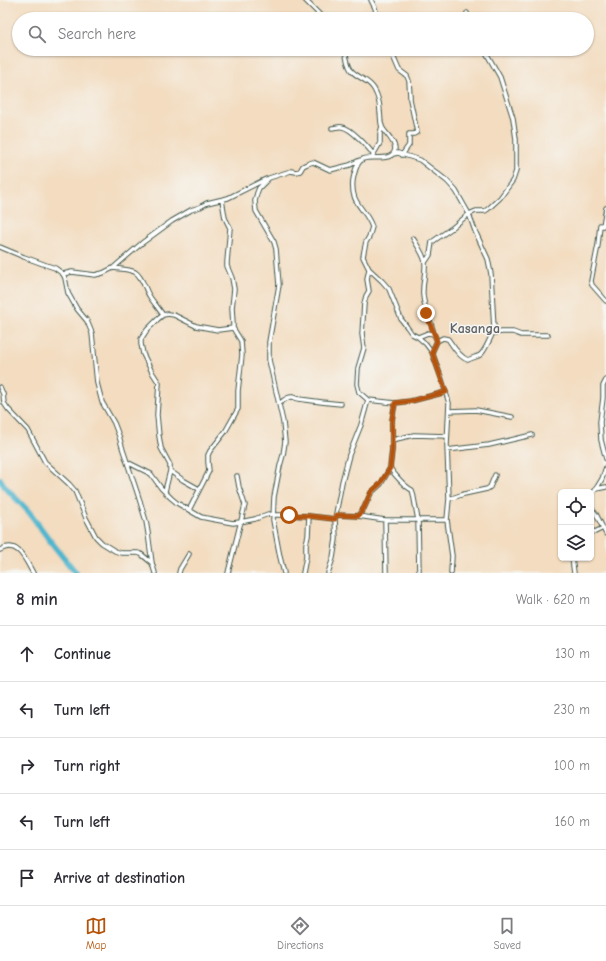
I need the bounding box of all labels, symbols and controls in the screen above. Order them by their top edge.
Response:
search box [12,12,594,56]
icon: search [26,23,48,45]
text: Search here [58,25,136,43]
route end [417,304,435,322]
district label: Kasanga [450,320,500,337]
map controls [558,489,594,561]
button: locate [558,489,594,525]
route start [280,506,298,524]
button: layers [558,525,594,561]
text: 8 min [16,590,58,609]
text: Walk · 620 m [516,592,590,607]
icon: ahead [16,643,38,665]
text: Continue [54,645,111,663]
text: 130 m [555,646,590,661]
icon: left [16,699,38,721]
text: Turn left [54,701,110,719]
text: 230 m [554,702,590,717]
icon: right [16,755,38,777]
text: Turn right [54,757,120,775]
text: 100 m [554,758,590,773]
icon: left [16,811,38,833]
text: Turn left [54,813,110,831]
text: 160 m [555,814,590,829]
icon: arrive [16,867,38,889]
text: Arrive at destination [54,869,185,887]
tab: Map [85,915,107,952]
tab: Directions [277,915,324,952]
tab: Saved [494,915,521,952]

